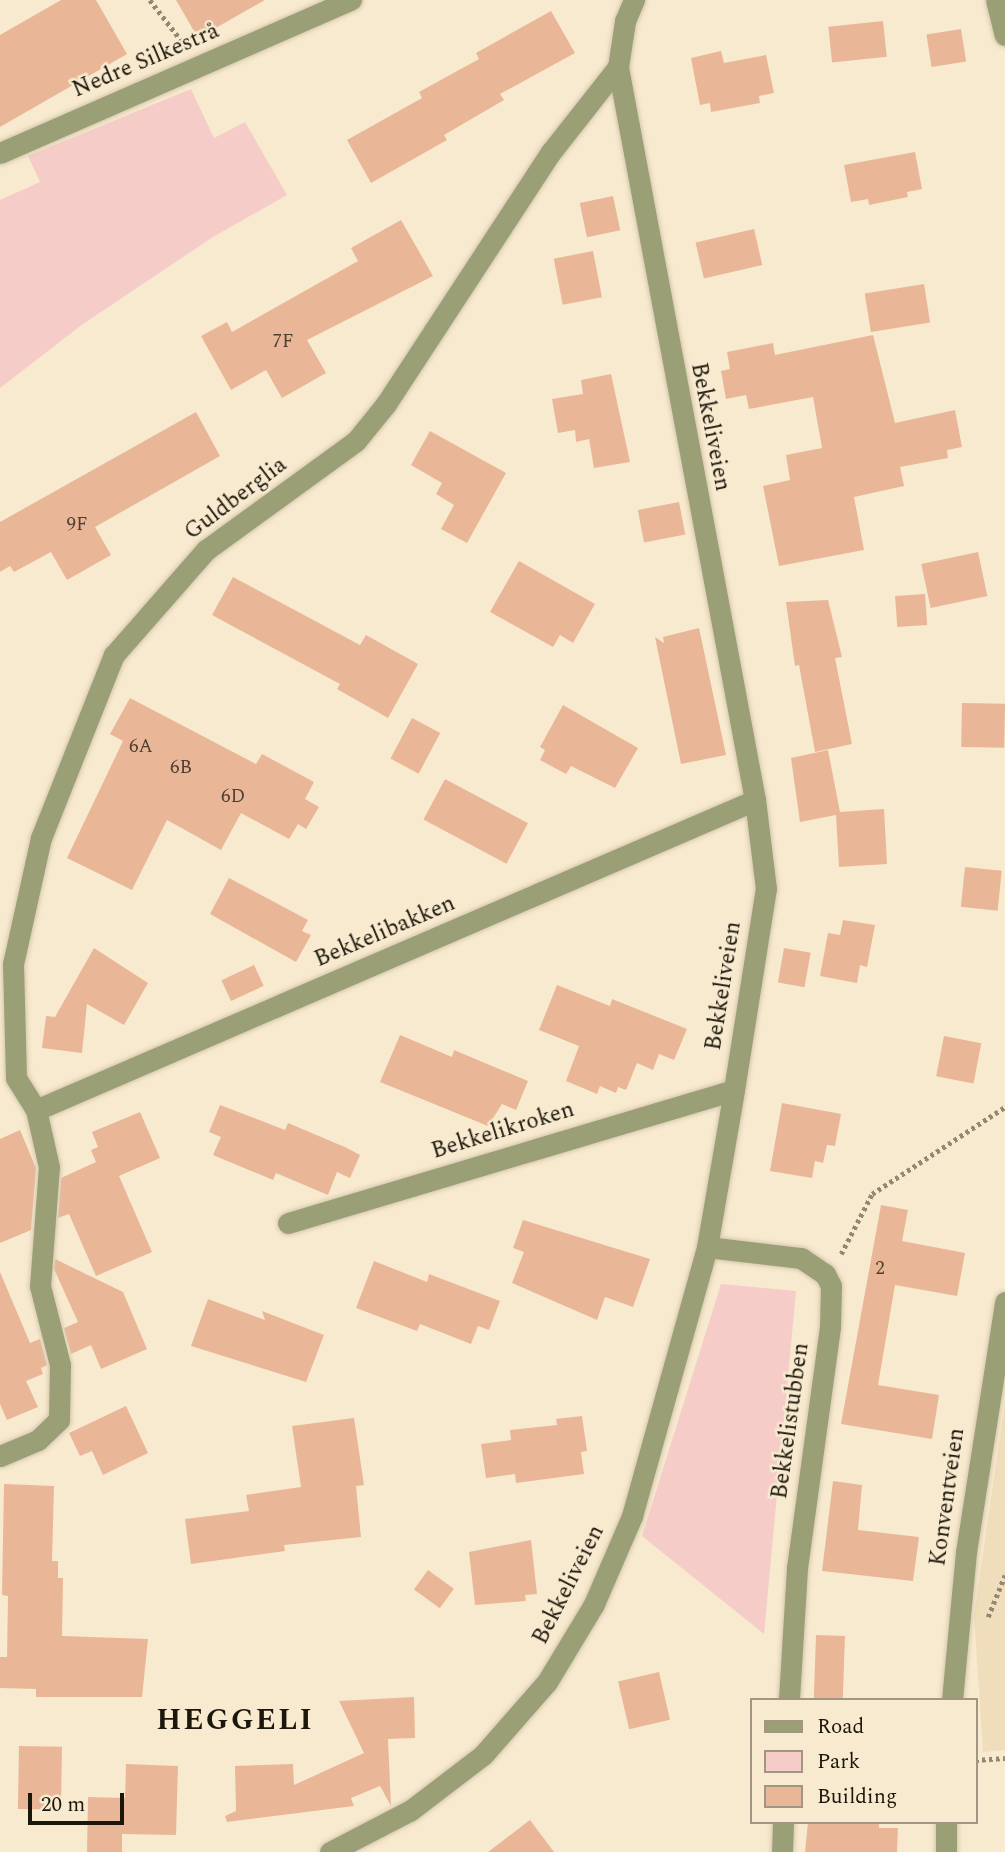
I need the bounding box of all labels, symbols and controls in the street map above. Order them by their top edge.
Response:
street label: Nedre Silkestrå [68,18,224,104]
house number: 7F [272,331,294,353]
street label: Bekkeliveien [684,360,736,494]
street label: Guldberglia [179,452,293,546]
house number: 9F [66,514,88,536]
house number: 6A [129,736,153,758]
house number: 6B [170,757,192,779]
house number: 6D [221,786,245,808]
street label: Bekkelibakken [310,890,460,974]
street label: Bekkeliveien [700,919,748,1053]
street label: Bekkelikroken [428,1096,578,1166]
house number: 2 [875,1258,885,1280]
street label: Bekkelistubben [766,1341,816,1501]
street label: Konventveien [925,1426,971,1568]
street label: Bekkeliveien [527,1521,611,1649]
legend [750,1698,977,1824]
district label: HEGGELI [157,1702,313,1738]
text: Road [817,1711,864,1743]
text: Park [817,1746,860,1778]
scale bar [32,1778,128,1822]
text: Building [817,1781,897,1813]
text: 20 m [41,1789,85,1821]

